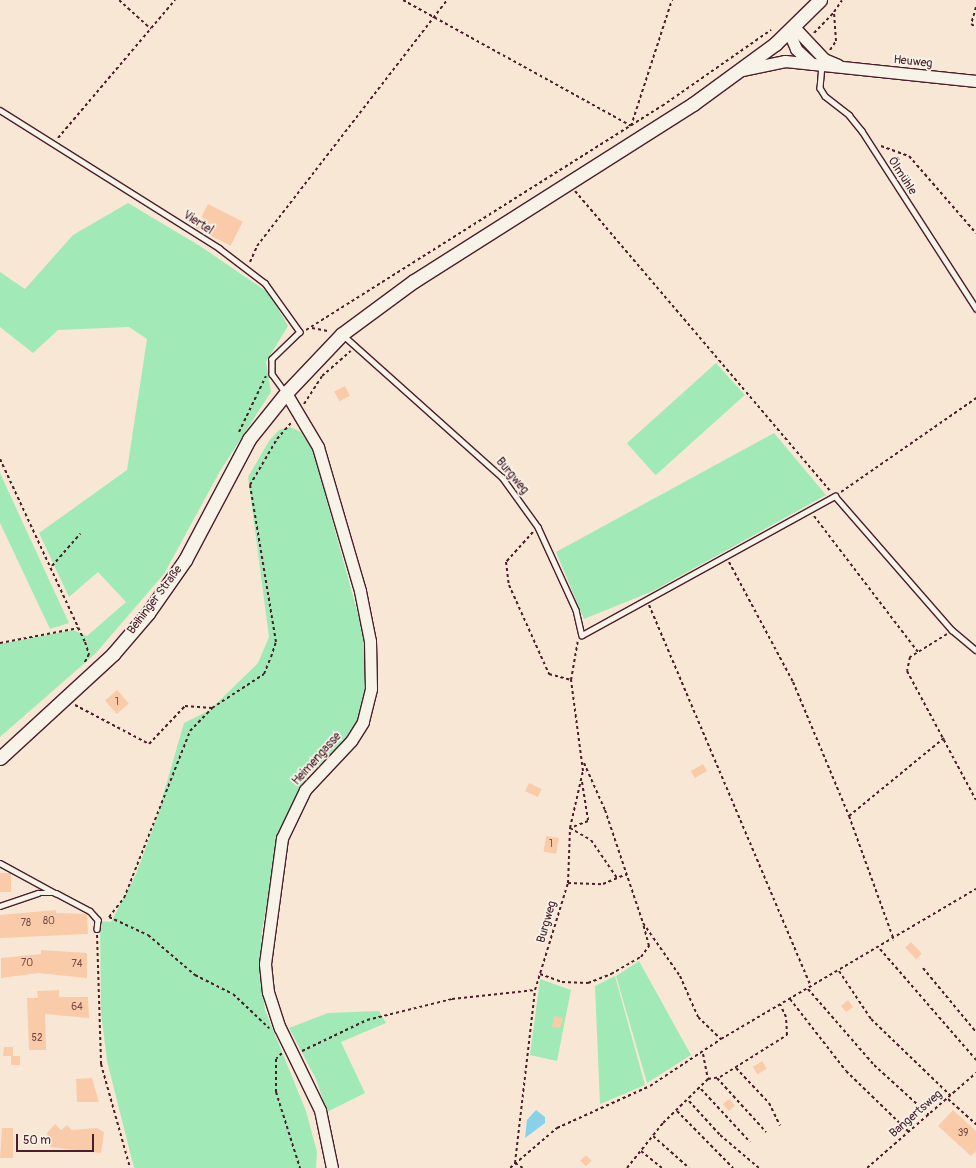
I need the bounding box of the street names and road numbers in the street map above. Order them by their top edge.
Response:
street label: Heuweg [893,53,933,71]
street label: Ölmühle [884,154,920,198]
street label: Viertel [180,208,216,238]
street label: Burgweg [493,455,531,497]
street label: Beihinger Straße [124,563,186,637]
street label: Heimengasse [289,730,345,788]
street label: Burgweg [534,899,560,945]
street label: Bangertsweg [887,1087,945,1141]

